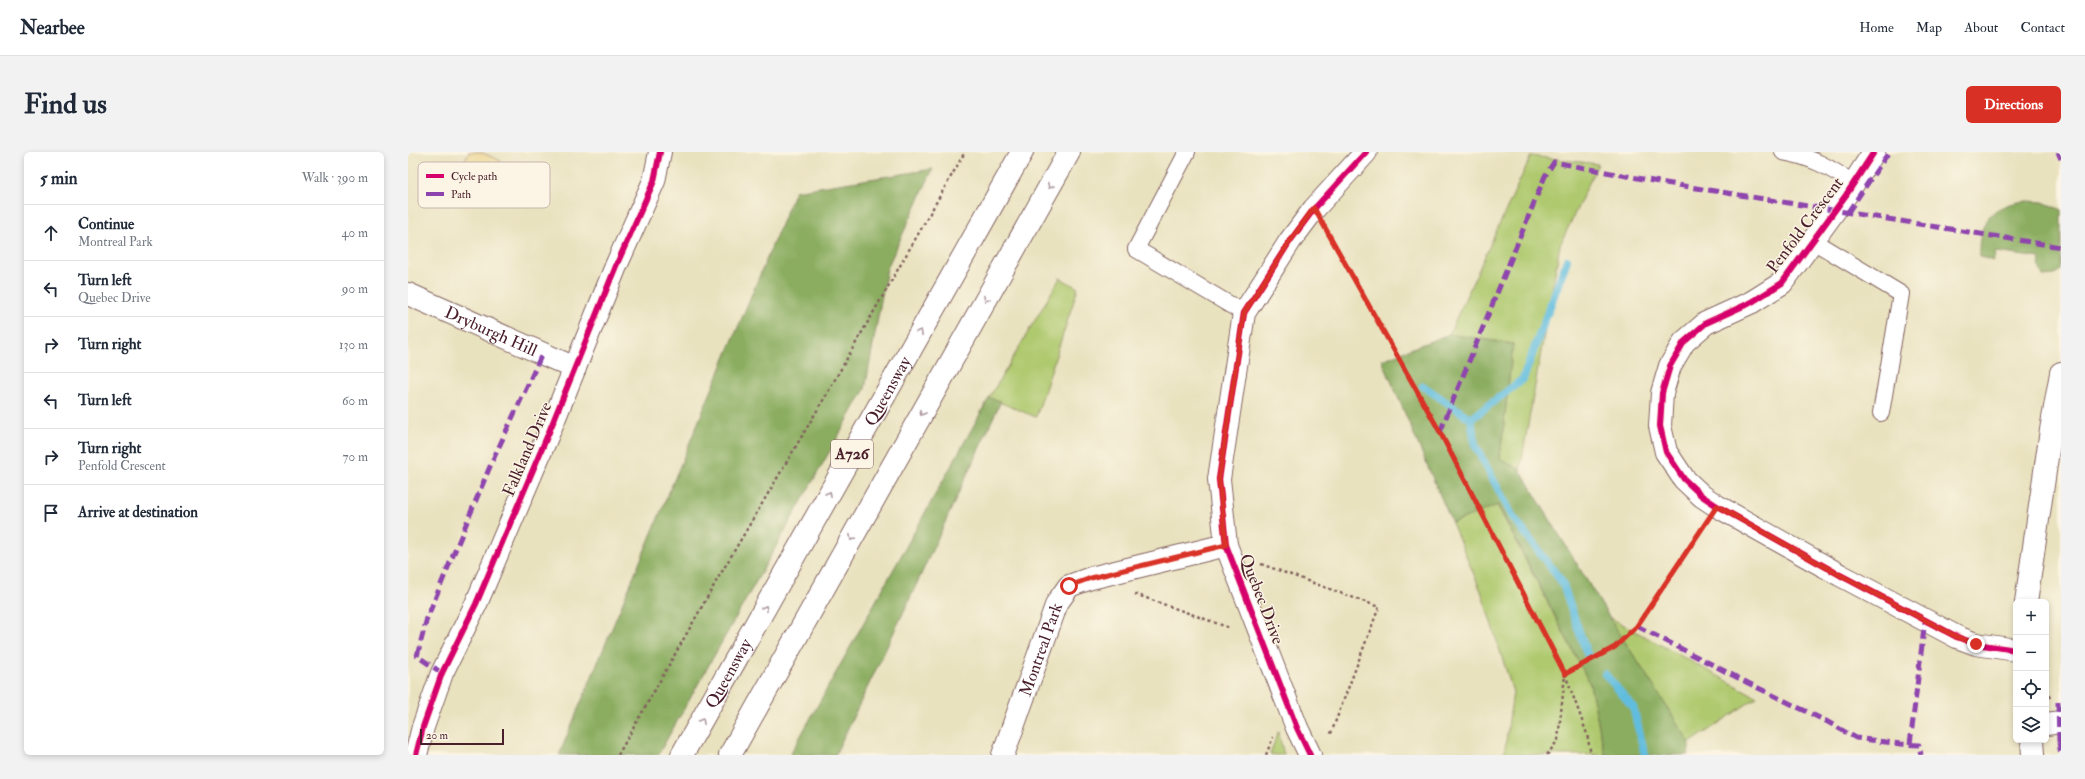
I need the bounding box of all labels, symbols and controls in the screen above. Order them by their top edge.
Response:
text: Nearbee [20,16,85,40]
text: Home [1859,19,1894,36]
text: Map [1916,19,1942,36]
text: About [1964,19,1998,36]
text: Contact [2020,19,2065,36]
button: Directions [1966,86,2061,123]
text: Find us [24,87,107,122]
legend [418,162,550,208]
text: 5 min [40,168,78,189]
text: Walk · 390 m [302,170,368,186]
text: Cycle path [451,170,497,184]
street label: Penfold Crescent [1762,172,1848,277]
one-way arrow [1047,182,1054,189]
text: Path [451,188,471,201]
text: Continue [78,215,134,234]
icon: ahead [40,222,62,244]
text: 40 m [342,225,368,241]
text: Montreal Park [78,234,153,250]
text: Turn left [78,271,132,290]
icon: left [40,278,62,300]
text: 90 m [342,281,368,297]
text: Quebec Drive [78,290,151,306]
one-way arrow [983,295,991,302]
street label: Dryburgh Hill [442,301,541,361]
one-way arrow [916,329,923,336]
icon: right [40,334,62,356]
text: Turn right [78,335,141,354]
text: 130 m [339,337,368,353]
street label: Queensway [859,352,916,429]
icon: left [40,390,62,412]
text: Turn left [78,391,132,410]
text: 60 m [342,393,368,409]
street label: Falkland Drive [498,399,556,499]
one-way arrow [920,409,927,416]
text: Turn right [78,439,141,458]
road number: A726 [831,440,873,468]
icon: right [40,446,62,468]
text: 70 m [343,449,368,465]
text: Penfold Crescent [78,458,166,474]
one-way arrow [824,491,832,499]
icon: arrive [40,502,62,524]
text: Arrive at destination [78,503,198,522]
one-way arrow [849,534,856,541]
street label: Quebec Drive [1235,551,1289,647]
route start [1060,577,1078,595]
map controls [2013,599,2049,743]
button: + [2013,599,2049,635]
street label: Montreal Park [1014,600,1067,699]
one-way arrow [761,605,768,612]
street label: Queensway [700,634,757,712]
route end [1967,635,1985,653]
button: − [2013,635,2049,671]
button: locate [2013,671,2049,707]
button: layers [2013,707,2049,743]
one-way arrow [697,718,704,725]
scale bar [420,727,504,746]
text: 20 m [426,729,448,742]

